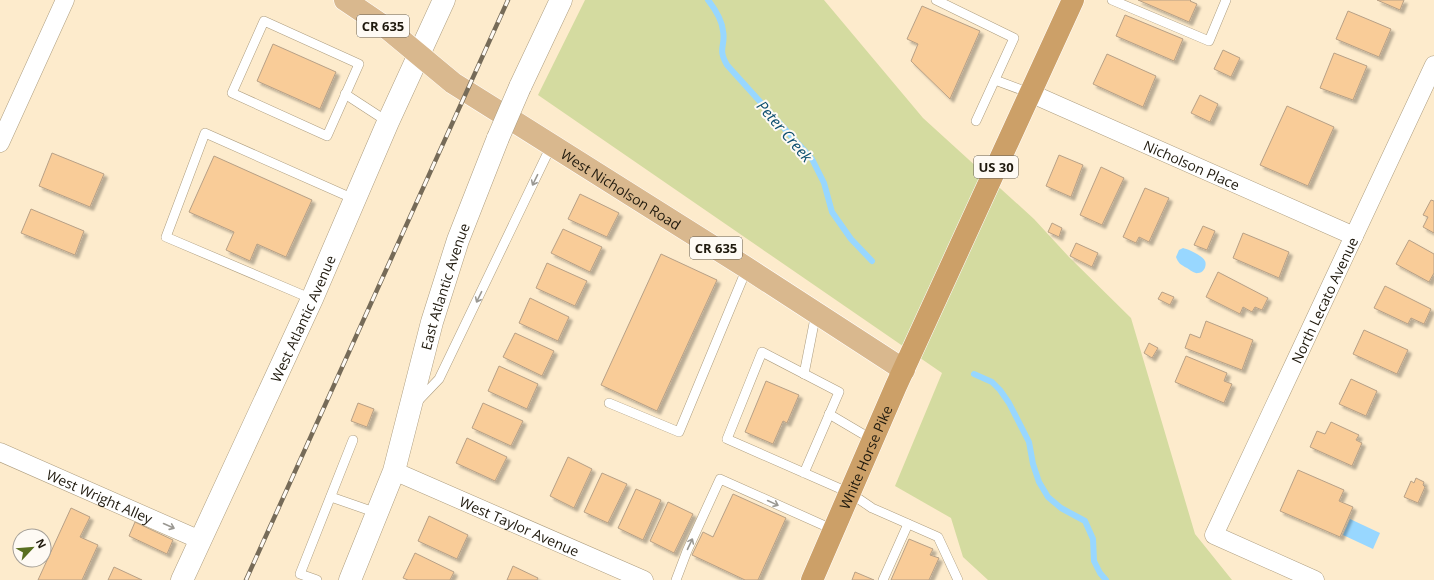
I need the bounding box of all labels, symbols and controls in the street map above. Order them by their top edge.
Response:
road number: CR 635 [357,15,409,37]
water label: Peter Creek [753,96,818,166]
street label: Nicholson Place [1141,135,1243,194]
street label: West Nicholson Road [558,144,685,234]
road number: US 30 [974,156,1018,178]
one-way arrow [531,173,538,185]
street label: East Atlantic Avenue [416,220,473,352]
street label: North Lecato Avenue [1286,234,1362,366]
road number: CR 635 [690,237,742,259]
street label: West Atlantic Avenue [265,252,339,385]
one-way arrow [475,291,482,303]
street label: White Horse Pike [834,402,896,512]
street label: West Wright Alley [44,464,157,528]
street label: West Taylor Avenue [457,491,583,560]
one-way arrow [767,500,779,507]
one-way arrow [162,522,174,530]
north arrow [12,528,52,568]
text: N [33,536,50,551]
one-way arrow [687,538,694,550]

